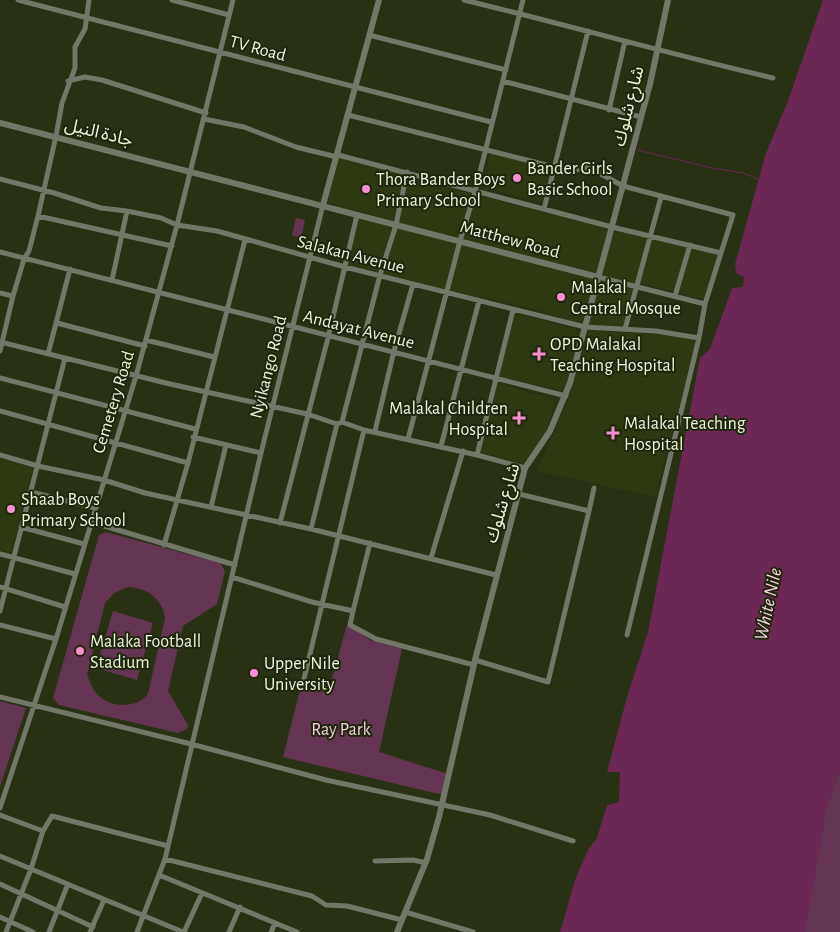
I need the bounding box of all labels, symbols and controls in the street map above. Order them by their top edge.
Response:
street label: TV Road [228,33,288,65]
street label: شارع شلوك [610,64,651,149]
street label: جادة النيل [63,116,135,151]
place label: Bander Girls Basic School [527,160,613,199]
place label: Thora Bander Boys Primary School [376,171,506,210]
marker: Bander Girls Basic School [511,172,523,184]
marker: Thora Bander Boys Primary School [360,183,372,195]
street label: Matthew Road [458,218,562,262]
street label: Salakan Avenue [295,233,406,277]
place label: Malakal Central Mosque [571,279,681,318]
marker: Malakal Central Mosque [555,291,567,303]
street label: Andayat Avenue [301,307,416,352]
street label: Nyikango Road [247,314,290,421]
place label: OPD Malakal Teaching Hospital [550,336,675,375]
marker: OPD Malakal Teaching Hospital [532,347,546,361]
street label: Cemetery Road [90,349,138,456]
place label: Malakal Children Hospital [389,400,508,439]
marker: Malakal Children Hospital [512,411,526,425]
place label: Malakal Teaching Hospital [624,415,746,454]
marker: Malakal Teaching Hospital [606,426,620,440]
street label: شارع شلوك [482,461,527,546]
place label: Shaab Boys Primary School [21,491,126,530]
marker: Shaab Boys Primary School [5,503,17,515]
water label: White Nile [752,566,785,642]
place label: Malaka Football Stadium [90,633,201,672]
marker: Malaka Football Stadium [74,645,86,657]
place label: Upper Nile University [264,655,340,694]
marker: Upper Nile University [248,667,260,679]
park label: Ray Park [311,721,372,739]

